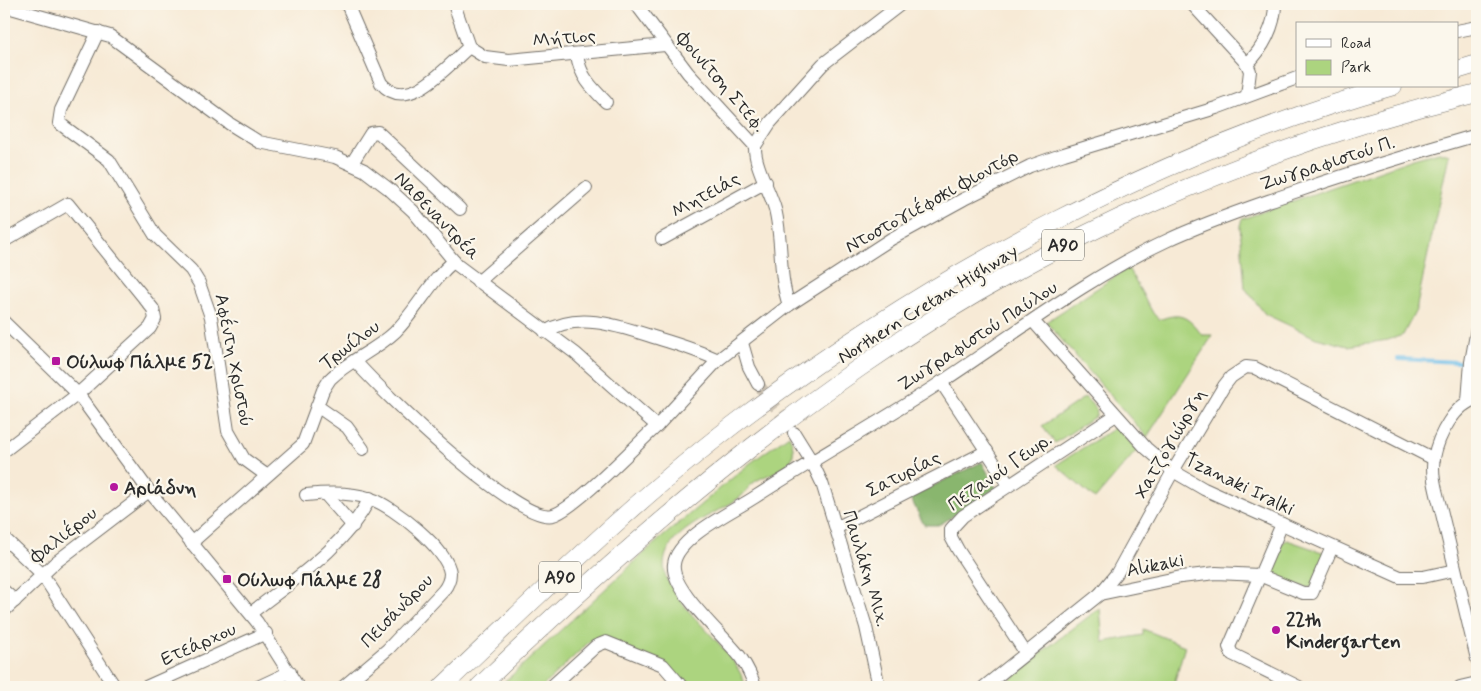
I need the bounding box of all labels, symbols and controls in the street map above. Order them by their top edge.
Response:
legend [1296,22,1458,88]
street label: Μήτιος [531,23,597,54]
street label: Φοινίτση Στεφ. [670,26,772,138]
text: Road [1341,34,1371,54]
text: Park [1341,58,1371,78]
street label: Ζωγραφιστού Π. [1257,130,1398,197]
street label: Ντοστογιέφσκι Φιοντόρ [841,143,1023,259]
street label: Ναθεναντρέα [388,166,486,266]
street label: Μητειάς [667,166,744,224]
road number: Α90 [1042,230,1084,260]
street label: Northern Cretan Highway [833,239,1024,373]
street label: Ζωγραφιστού Παύλου [893,275,1062,397]
street label: Αφέντη Χριστού [208,292,259,429]
street label: Τρωίλου [315,314,385,376]
place label: Ούλωφ Πάλμε 52 [66,350,213,375]
marker: Ούλωφ Πάλμε 52 [50,355,62,367]
street label: Χατζογιώργη [1129,384,1212,504]
street label: Πεζανού Γεωρ. [943,427,1057,517]
street label: Σατυρίας [862,445,945,504]
street label: Tzanaki Iralki [1180,447,1298,522]
place label: Αριάδνη [124,476,197,501]
marker: Αριάδνη [108,481,120,493]
street label: Φαλιέρου [24,501,103,570]
street label: Παυλάκη Μιχ. [836,507,895,630]
street label: Alikaki [1124,548,1186,583]
road number: Α90 [539,562,581,592]
place label: Ούλωφ Πάλμε 28 [237,568,382,593]
street label: Πεισάνδρου [355,568,439,654]
marker: Ούλωφ Πάλμε 28 [221,573,233,585]
place label: 22th Kindergarten [1286,608,1401,658]
street label: Ετεάρχου [157,617,240,672]
marker: 22th Kindergarten [1270,624,1282,636]

